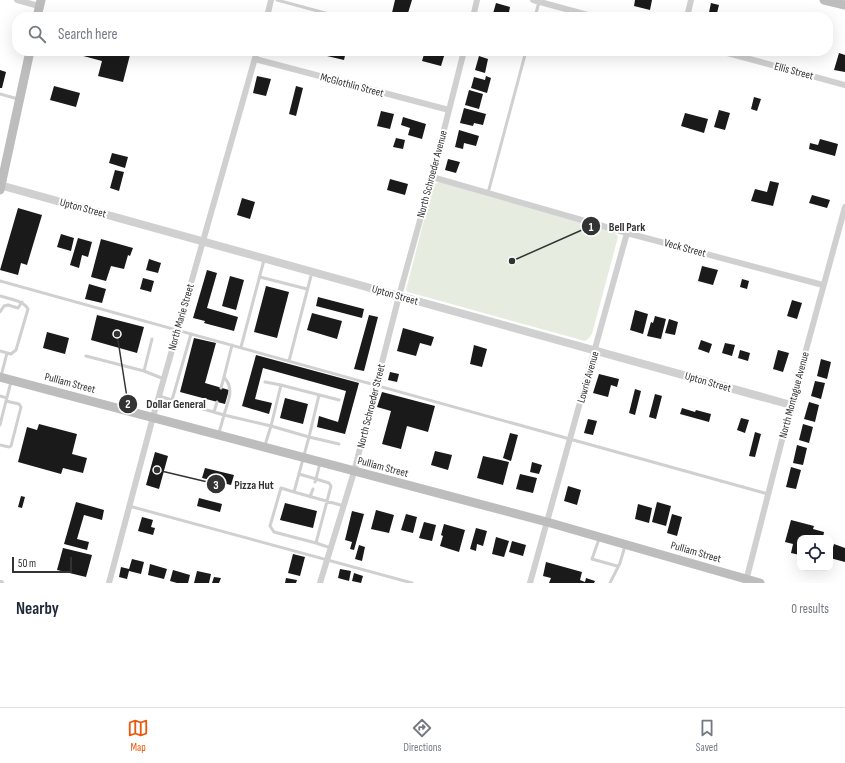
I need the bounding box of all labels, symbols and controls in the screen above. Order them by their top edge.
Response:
search box [12,12,833,56]
icon: search [26,23,48,45]
text: Search here [58,25,118,44]
street label: Ellis Street [773,60,816,83]
street label: McGlothlin Street [319,70,386,100]
street label: North Schroeder Avenue [414,129,450,219]
street label: Upton Street [58,196,108,221]
callout: Bell Park [581,214,653,238]
text: 1 [589,220,594,235]
text: Bell Park [609,220,645,235]
street label: Veck Street [663,236,708,260]
street label: North Marie Street [165,282,197,352]
street label: Upton Street [370,282,420,308]
street label: Lowrie Avenue [574,350,602,404]
street label: North Montague Avenue [776,350,812,440]
street label: North Schroeder Street [354,362,388,449]
street label: Upton Street [683,369,733,395]
street label: Pulliam Street [43,370,97,396]
callout: Dollar General [118,392,214,416]
text: 2 [125,397,131,412]
text: Dollar General [146,397,206,412]
street label: Pulliam Street [356,454,410,480]
callout: Pizza Hut [206,472,281,496]
text: 3 [213,478,219,493]
text: Pizza Hut [234,478,274,493]
map controls [797,535,833,571]
button: locate [797,535,833,571]
street label: Pulliam Street [669,539,723,566]
scale bar [12,555,72,574]
text: 50 m [18,557,36,570]
text: Nearby [16,599,59,619]
text: 0 results [791,601,829,617]
tab: Map [127,717,149,754]
tab: Directions [404,717,441,754]
tab: Saved [696,717,718,754]

